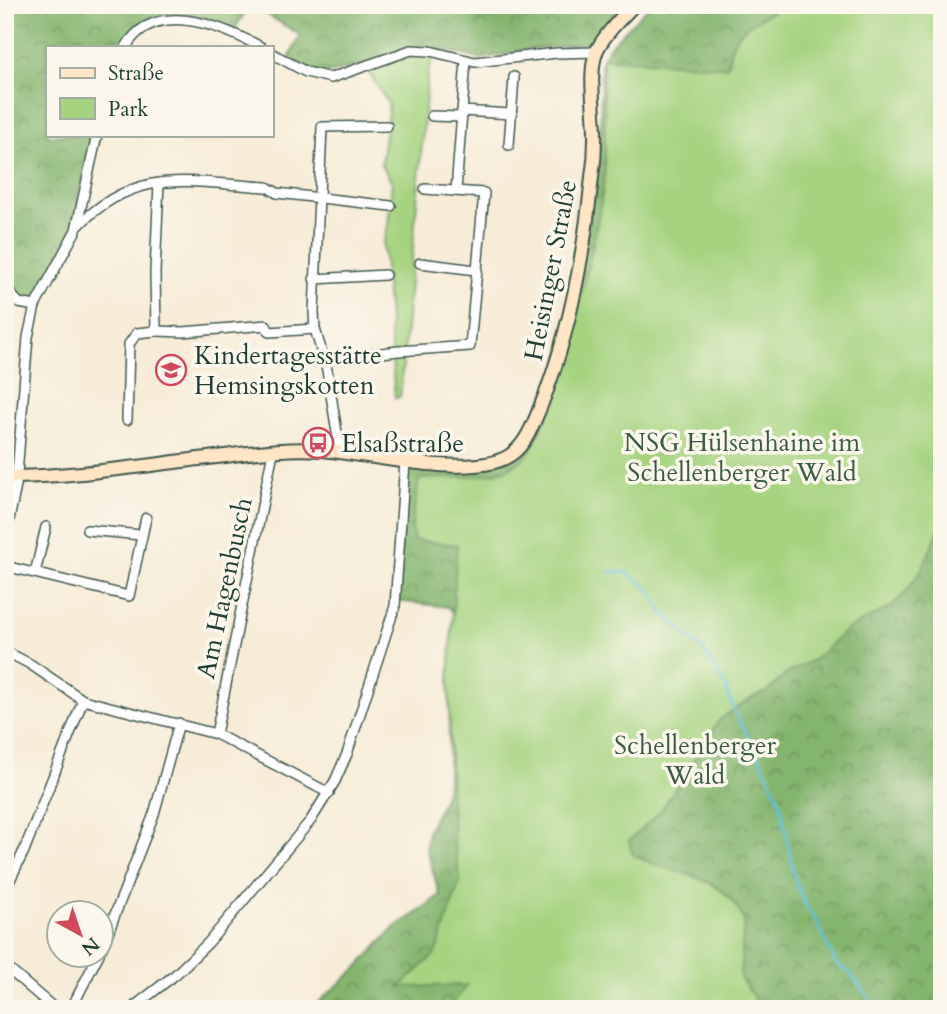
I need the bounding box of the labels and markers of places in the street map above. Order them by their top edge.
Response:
place label: Kindertagesstätte Hemsingskotten [194,338,382,403]
school or university icon: Kindertagesstätte Hemsingskotten [154,353,188,387]
bus stop icon: Elsaßstraße [301,426,335,460]
place label: Elsaßstraße [341,426,464,461]

